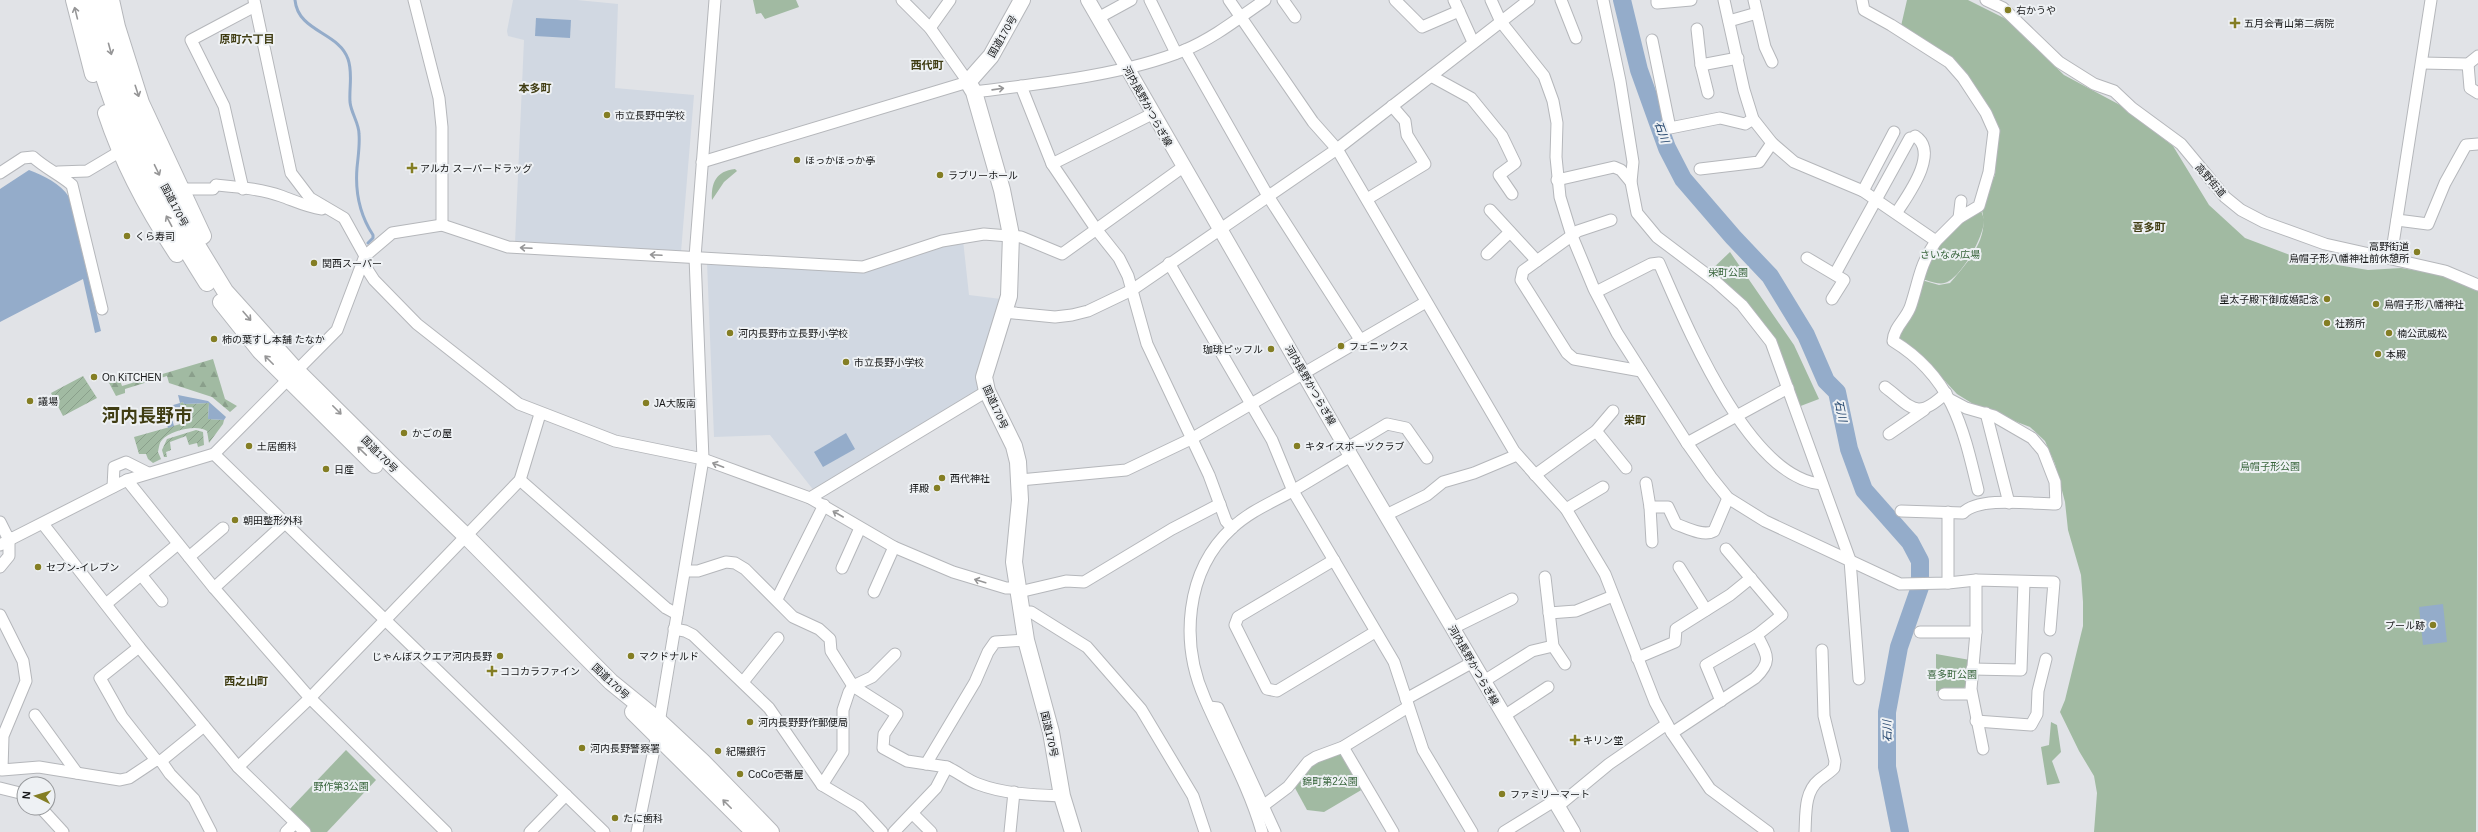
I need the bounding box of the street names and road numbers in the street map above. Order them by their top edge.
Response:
street label: 国道170号 [986,13,1019,59]
street label: 河内長野かつらぎ線 [1121,64,1174,148]
street label: 高野街道 [2193,162,2228,199]
street label: 国道170号 [159,182,190,228]
street label: 河内長野かつらぎ線 [1283,344,1338,427]
street label: 国道170号 [981,384,1010,431]
street label: 国道170号 [359,434,400,475]
street label: 河内長野かつらぎ線 [1446,624,1501,707]
street label: 国道170号 [590,661,631,701]
street label: 国道170号 [1039,710,1060,758]

